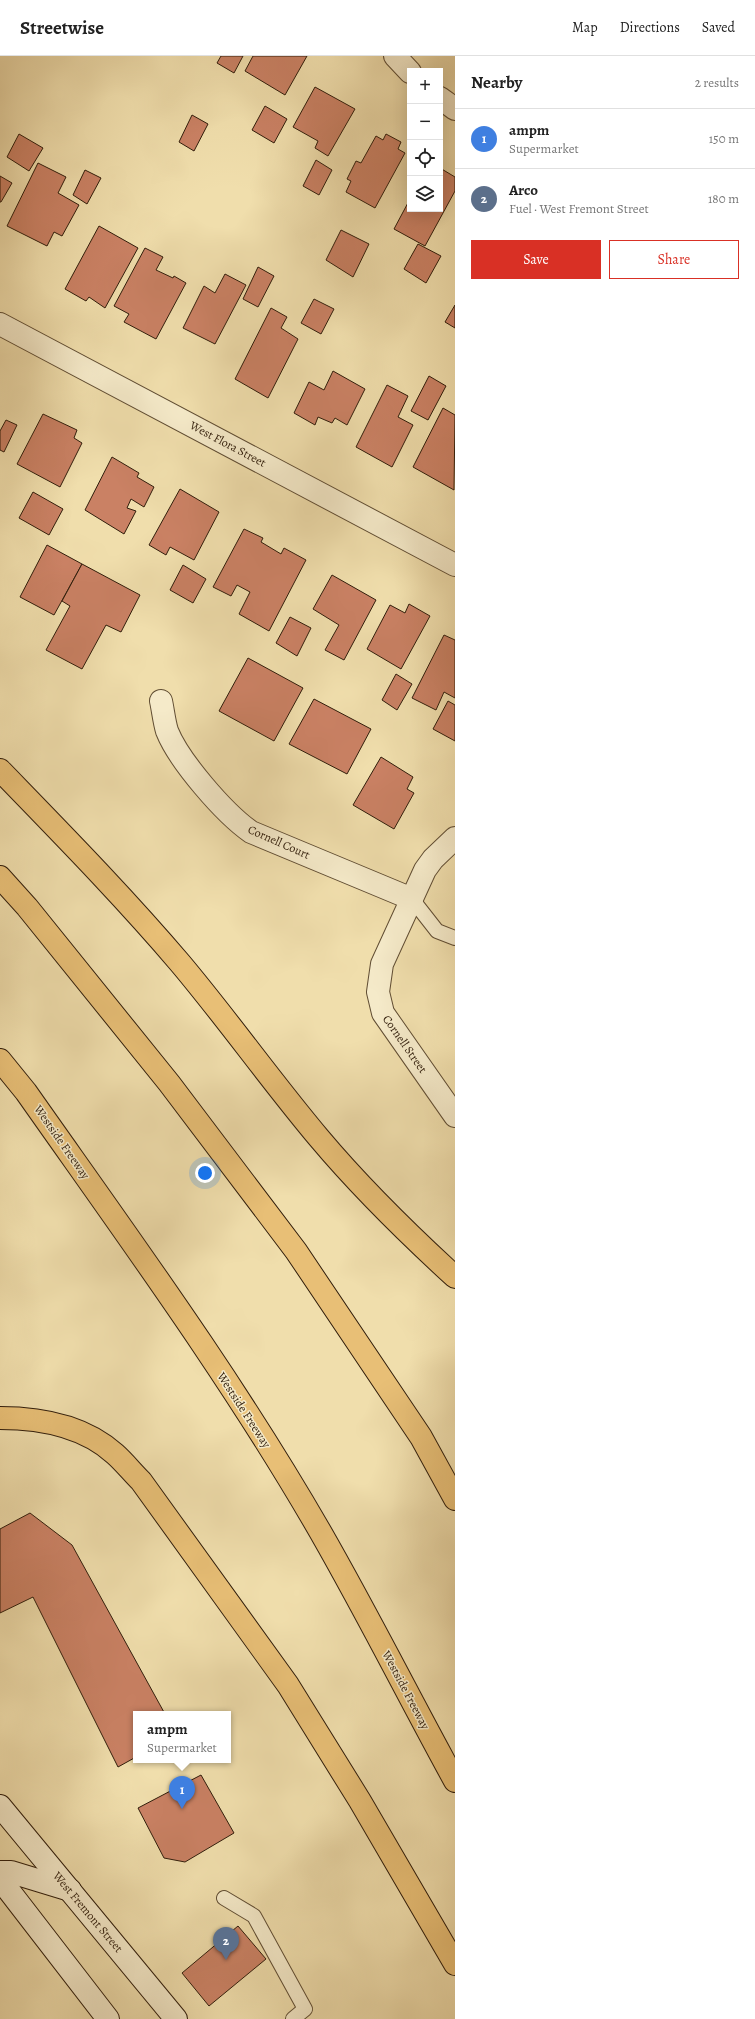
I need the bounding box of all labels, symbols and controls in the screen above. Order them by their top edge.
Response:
text: Streetwise [20,15,104,41]
text: Map [572,18,598,37]
text: Directions [620,18,680,37]
text: Saved [702,18,735,37]
map controls [407,68,443,212]
button: + [407,68,443,104]
text: Nearby [471,71,522,94]
text: 2 results [695,74,739,91]
button: − [407,104,443,140]
text: ampm [509,120,549,140]
text: 1 [482,130,486,147]
text: 150 m [709,130,739,147]
button: locate [407,140,443,176]
text: Supermarket [509,140,579,157]
button: layers [407,176,443,212]
text: Arco [509,180,538,200]
text: 2 [481,190,487,207]
text: 180 m [708,190,739,207]
text: Fuel · West Fremont Street [509,200,649,217]
button: Save [471,240,601,279]
button: Share [609,240,739,279]
street label: West Flora Street [186,417,269,471]
street label: Cornell Court [245,821,313,863]
street label: Cornell Street [379,1012,431,1076]
street label: Westside Freeway [30,1101,94,1183]
your location [195,1163,215,1183]
street label: Westside Freeway [213,1368,275,1451]
street label: Westside Freeway [378,1647,434,1733]
popup [133,1711,231,1763]
text: ampm [147,1719,188,1739]
text: Supermarket [147,1739,217,1756]
pin: 1 [169,1776,195,1809]
street label: West Fremont Street [49,1867,127,1956]
pin: 2 [213,1927,239,1960]

